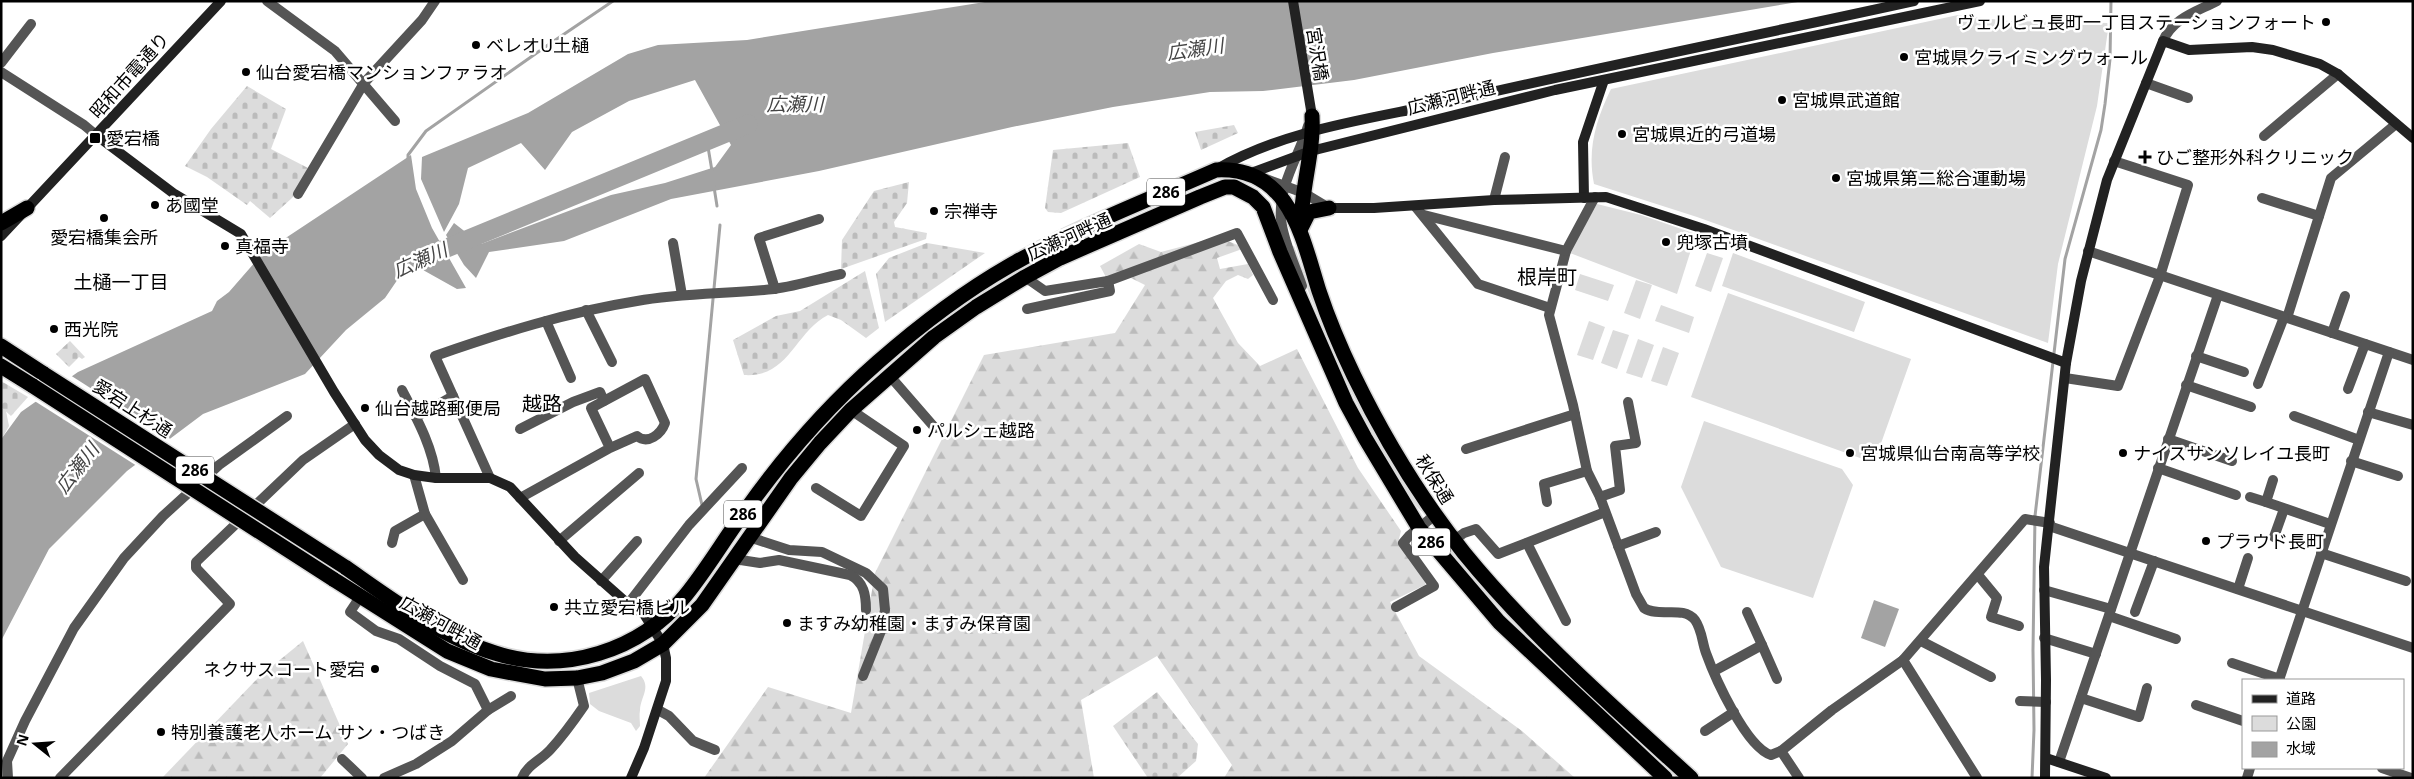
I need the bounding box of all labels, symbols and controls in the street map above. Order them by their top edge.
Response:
place label: ヴェルビュ長町一丁目ステーションフォート [1957,10,2316,34]
marker: ヴェルビュ長町一丁目ステーションフォート [2320,16,2332,28]
street label: 宮沢橋 [1302,25,1334,83]
street label: 昭和市電通り [84,27,174,123]
water label: 広瀬川 [1165,32,1227,66]
place label: ベレオU土樋 [486,33,589,57]
marker: ベレオU土樋 [470,39,482,51]
place label: 宮城県クライミングウォール [1914,45,2148,69]
marker: 宮城県クライミングウォール [1898,51,1910,63]
place label: 仙台愛宕橋マンションファラオ [256,60,507,84]
marker: 仙台愛宕橋マンションファラオ [240,66,252,78]
street label: 広瀬河畔通 [1404,74,1498,120]
place label: 宮城県武道館 [1792,88,1900,112]
water label: 広瀬川 [766,91,825,117]
marker: 宮城県武道館 [1776,94,1788,106]
place label: 宮城県近的弓道場 [1632,122,1776,146]
place label: 愛宕橋 [106,126,160,150]
marker: 宮城県近的弓道場 [1616,128,1628,140]
marker: 愛宕橋 [88,131,102,145]
place label: ひご整形外科クリニック [2156,145,2354,169]
marker: ひご整形外科クリニック [2138,150,2152,164]
place label: 宮城県第二総合運動場 [1846,166,2026,190]
marker: 宮城県第二総合運動場 [1830,172,1842,184]
road number: 286 [1147,178,1185,206]
place label: あ國堂 [165,193,219,217]
marker: あ國堂 [149,199,161,211]
place label: 宗禅寺 [944,199,998,223]
marker: 宗禅寺 [928,205,940,217]
street label: 広瀬河畔通 [1023,207,1115,265]
marker: 愛宕橋集会所 [98,212,110,224]
place label: 愛宕橋集会所 [50,225,158,249]
place label: 兜塚古墳 [1676,230,1748,254]
place label: 真福寺 [235,234,289,258]
water label: 広瀬川 [389,236,453,283]
marker: 兜塚古墳 [1660,236,1672,248]
marker: 真福寺 [219,240,231,252]
district label: 根岸町 [1517,263,1577,290]
district label: 土樋一丁目 [73,269,169,295]
place label: 西光院 [64,317,118,341]
marker: 西光院 [48,323,60,335]
street label: 愛宕上杉通 [89,373,177,443]
district label: 越路 [522,390,562,417]
place label: 仙台越路郵便局 [375,396,501,420]
marker: 仙台越路郵便局 [359,402,371,414]
place label: パルシェ越路 [927,418,1035,442]
marker: パルシェ越路 [911,424,923,436]
water label: 広瀬川 [49,436,106,498]
place label: 宮城県仙台南高等学校 [1860,441,2040,465]
place label: ナイスサンソレイユ長町 [2133,441,2330,465]
marker: 宮城県仙台南高等学校 [1844,447,1856,459]
marker: ナイスサンソレイユ長町 [2117,447,2129,459]
street label: 秋保通 [1411,450,1459,508]
road number: 286 [176,456,214,484]
road number: 286 [724,500,762,528]
road number: 286 [1412,528,1450,556]
place label: プラウド長町 [2216,529,2324,553]
marker: プラウド長町 [2200,535,2212,547]
street label: 広瀬河畔通 [396,590,486,654]
place label: 共立愛宕橋ビル [564,595,690,619]
marker: 共立愛宕橋ビル [548,601,560,613]
place label: ますみ幼稚園・ますみ保育園 [797,611,1031,635]
marker: ますみ幼稚園・ますみ保育園 [781,617,793,629]
place label: ネクサスコート愛宕 [203,657,365,681]
marker: ネクサスコート愛宕 [369,663,381,675]
legend [2242,679,2404,769]
text: 道路 [2286,688,2316,708]
text: 公園 [2286,713,2316,733]
north arrow [10,719,60,769]
place label: 特別養護老人ホーム サン・つばき [171,720,445,744]
marker: 特別養護老人ホーム サン・つばき [155,726,167,738]
text: N [11,732,33,748]
text: 水域 [2286,738,2316,758]

